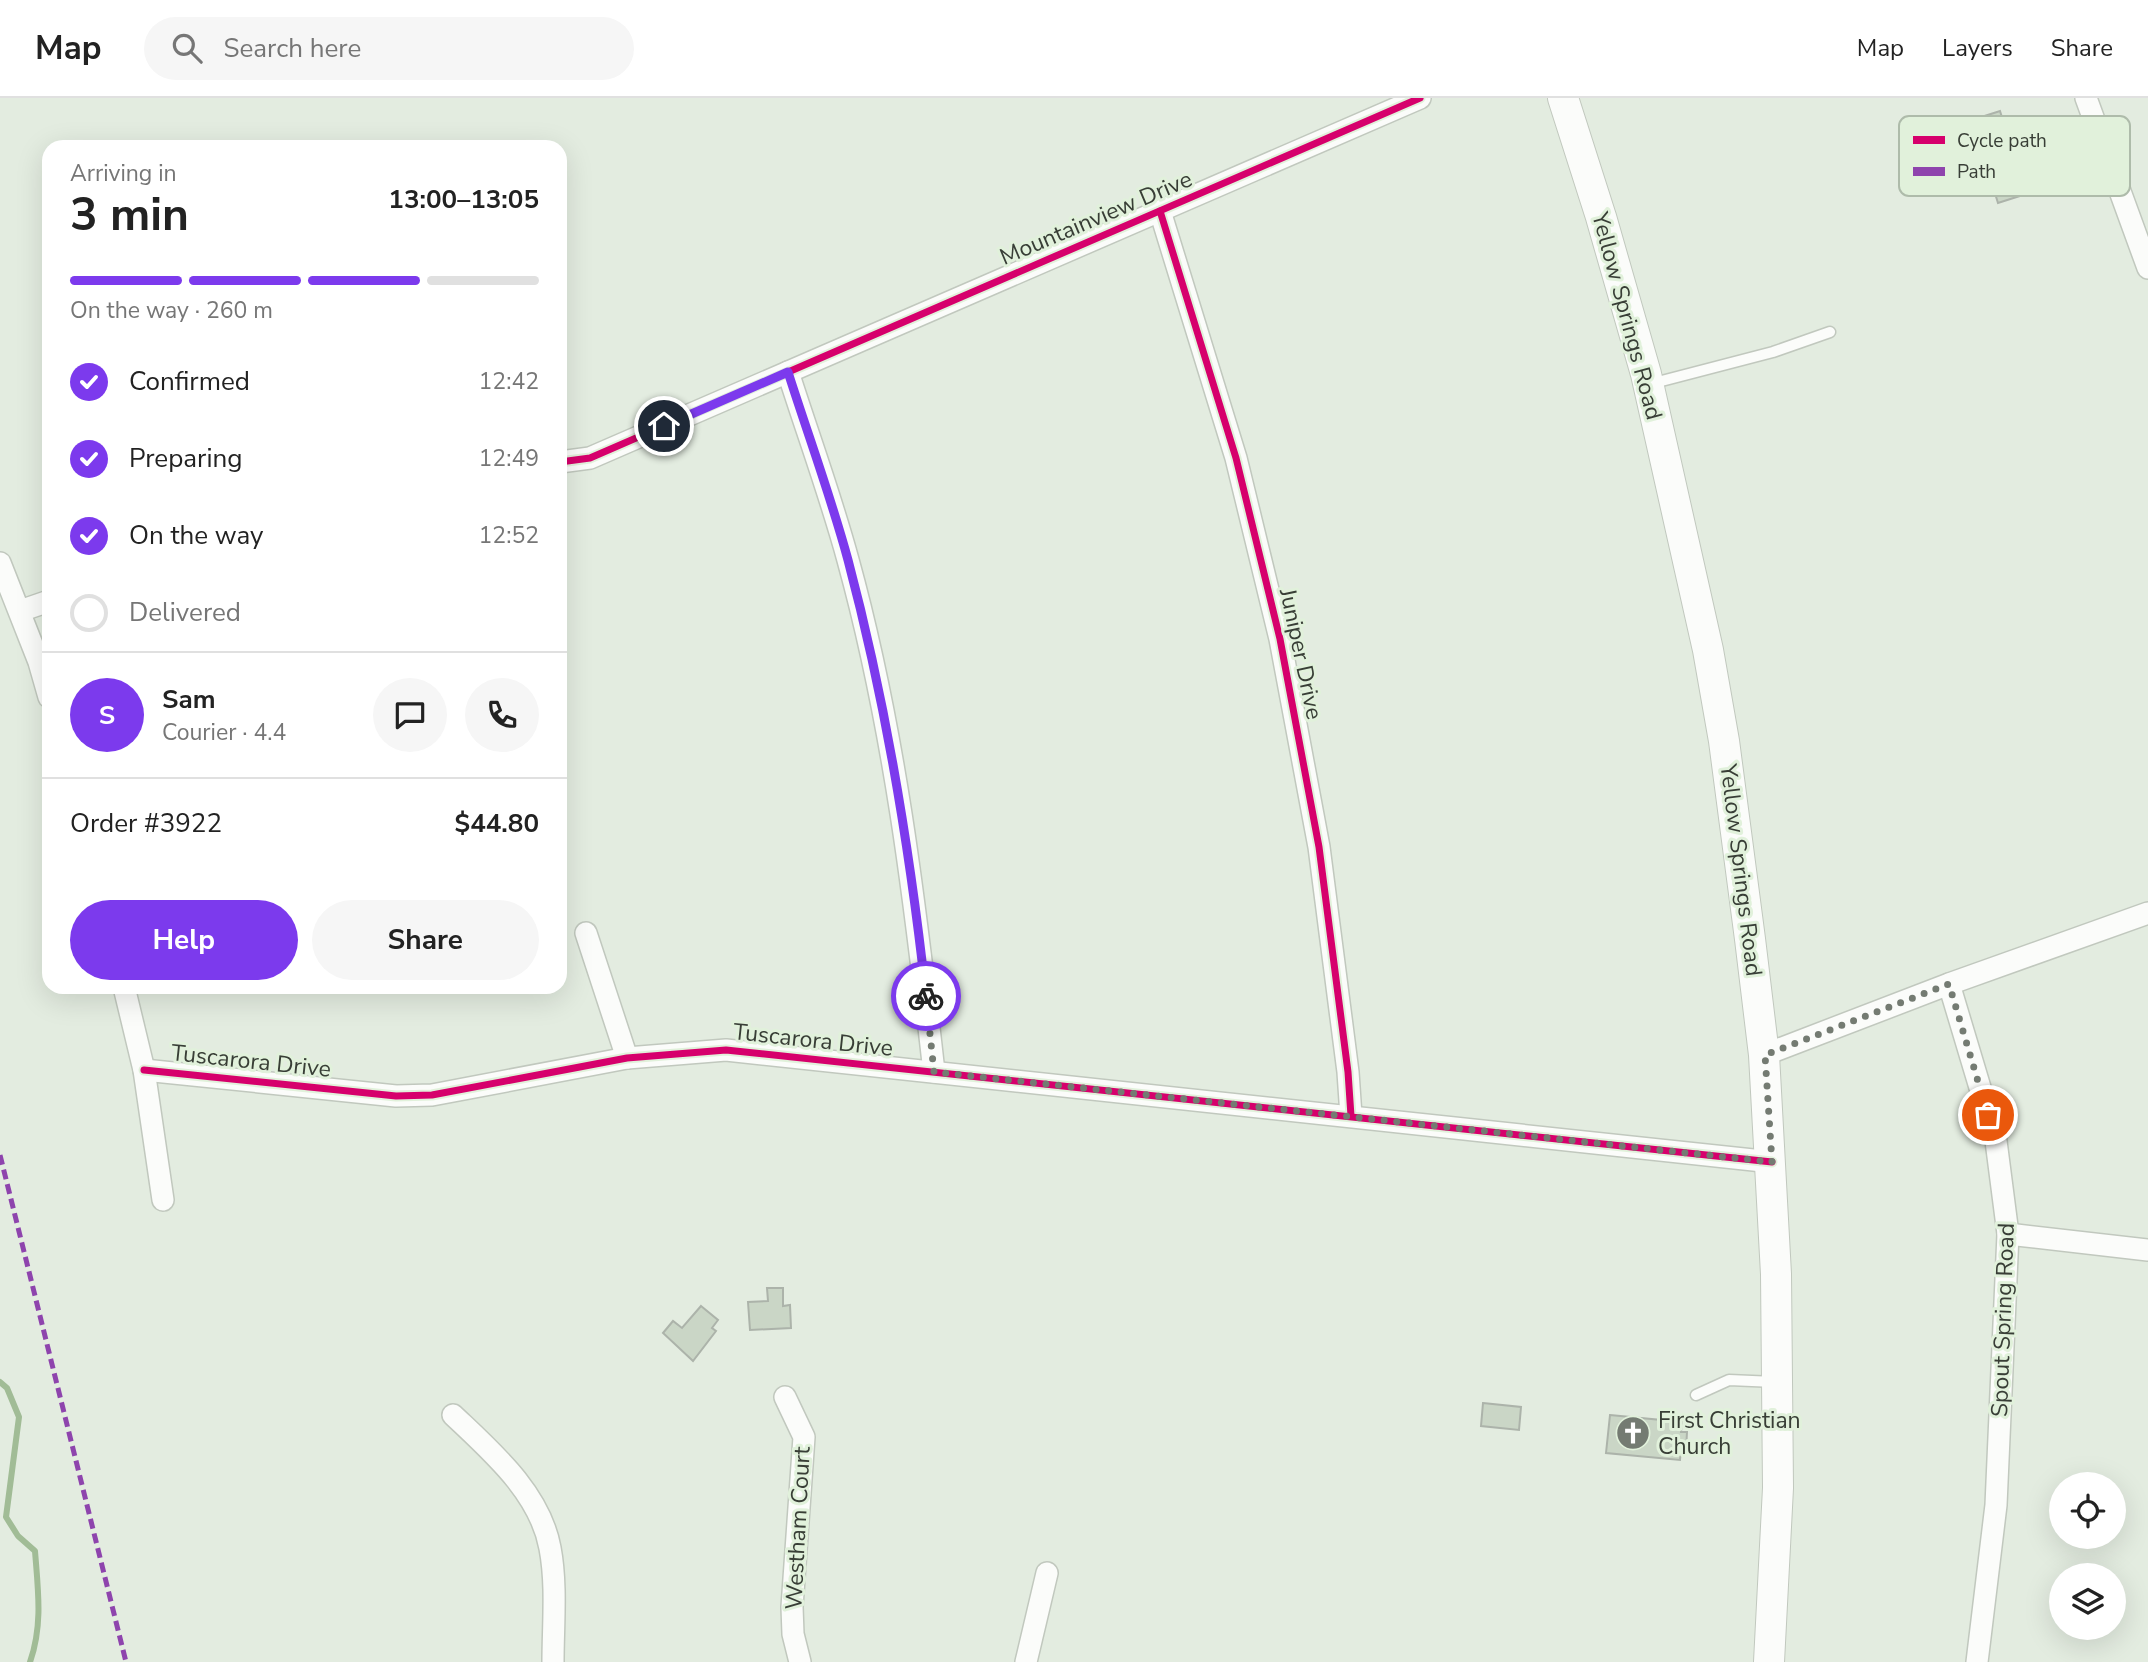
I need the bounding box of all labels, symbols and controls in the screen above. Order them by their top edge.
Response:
search box [144,17,634,80]
text: Map [35,26,102,71]
icon: search [168,29,206,67]
text: Search here [224,31,361,66]
text: Map [1857,32,1904,64]
text: Layers [1942,32,2013,64]
text: Share [2051,32,2113,64]
legend [1899,116,2130,196]
text: Cycle path [1957,128,2047,154]
text: Arriving in [70,158,177,189]
text: Path [1957,159,1996,185]
street label: Mountainview Drive [995,163,1197,273]
text: 13:00–13:05 [388,182,539,217]
text: 3 min [70,183,189,246]
street label: Yellow Springs Road [1584,208,1670,423]
text: On the way · 260 m [70,295,273,326]
icon: check [70,363,108,401]
text: Confirmed [129,364,250,399]
text: 12:42 [479,366,539,397]
pin [634,396,694,456]
icon: home [645,407,683,445]
icon: check [70,440,108,478]
text: Preparing [129,441,242,476]
text: 12:49 [479,443,539,474]
icon: check [70,517,108,555]
text: On the way [129,518,263,553]
text: 12:52 [479,520,539,551]
street label: Juniper Drive [1272,585,1330,722]
text: Delivered [129,595,241,630]
button: chat [373,678,447,752]
button: phone [465,678,539,752]
text: Sam [162,682,215,717]
text: S [99,698,115,733]
text: Courier · 4.4 [162,717,286,748]
street label: Yellow Springs Road [1712,761,1769,978]
text: Order #3922 [70,806,222,841]
text: $44.80 [455,806,539,841]
button: Help [70,900,298,980]
button: Share [312,900,539,980]
courier [891,961,961,1031]
icon: bike [907,977,945,1015]
street label: Tuscarora Drive [732,1016,894,1064]
street label: Tuscarora Drive [170,1037,332,1085]
pin [1958,1085,2018,1145]
icon: bag [1969,1096,2007,1134]
street label: Spout Spring Road [1984,1222,2022,1418]
place label: First Christian Church [1658,1405,1801,1462]
church icon: First Christian Church [1614,1414,1652,1452]
street label: Westham Court [778,1445,818,1610]
map controls [2049,1472,2126,1640]
button: locate [2049,1472,2126,1549]
button: layers [2049,1563,2126,1640]

